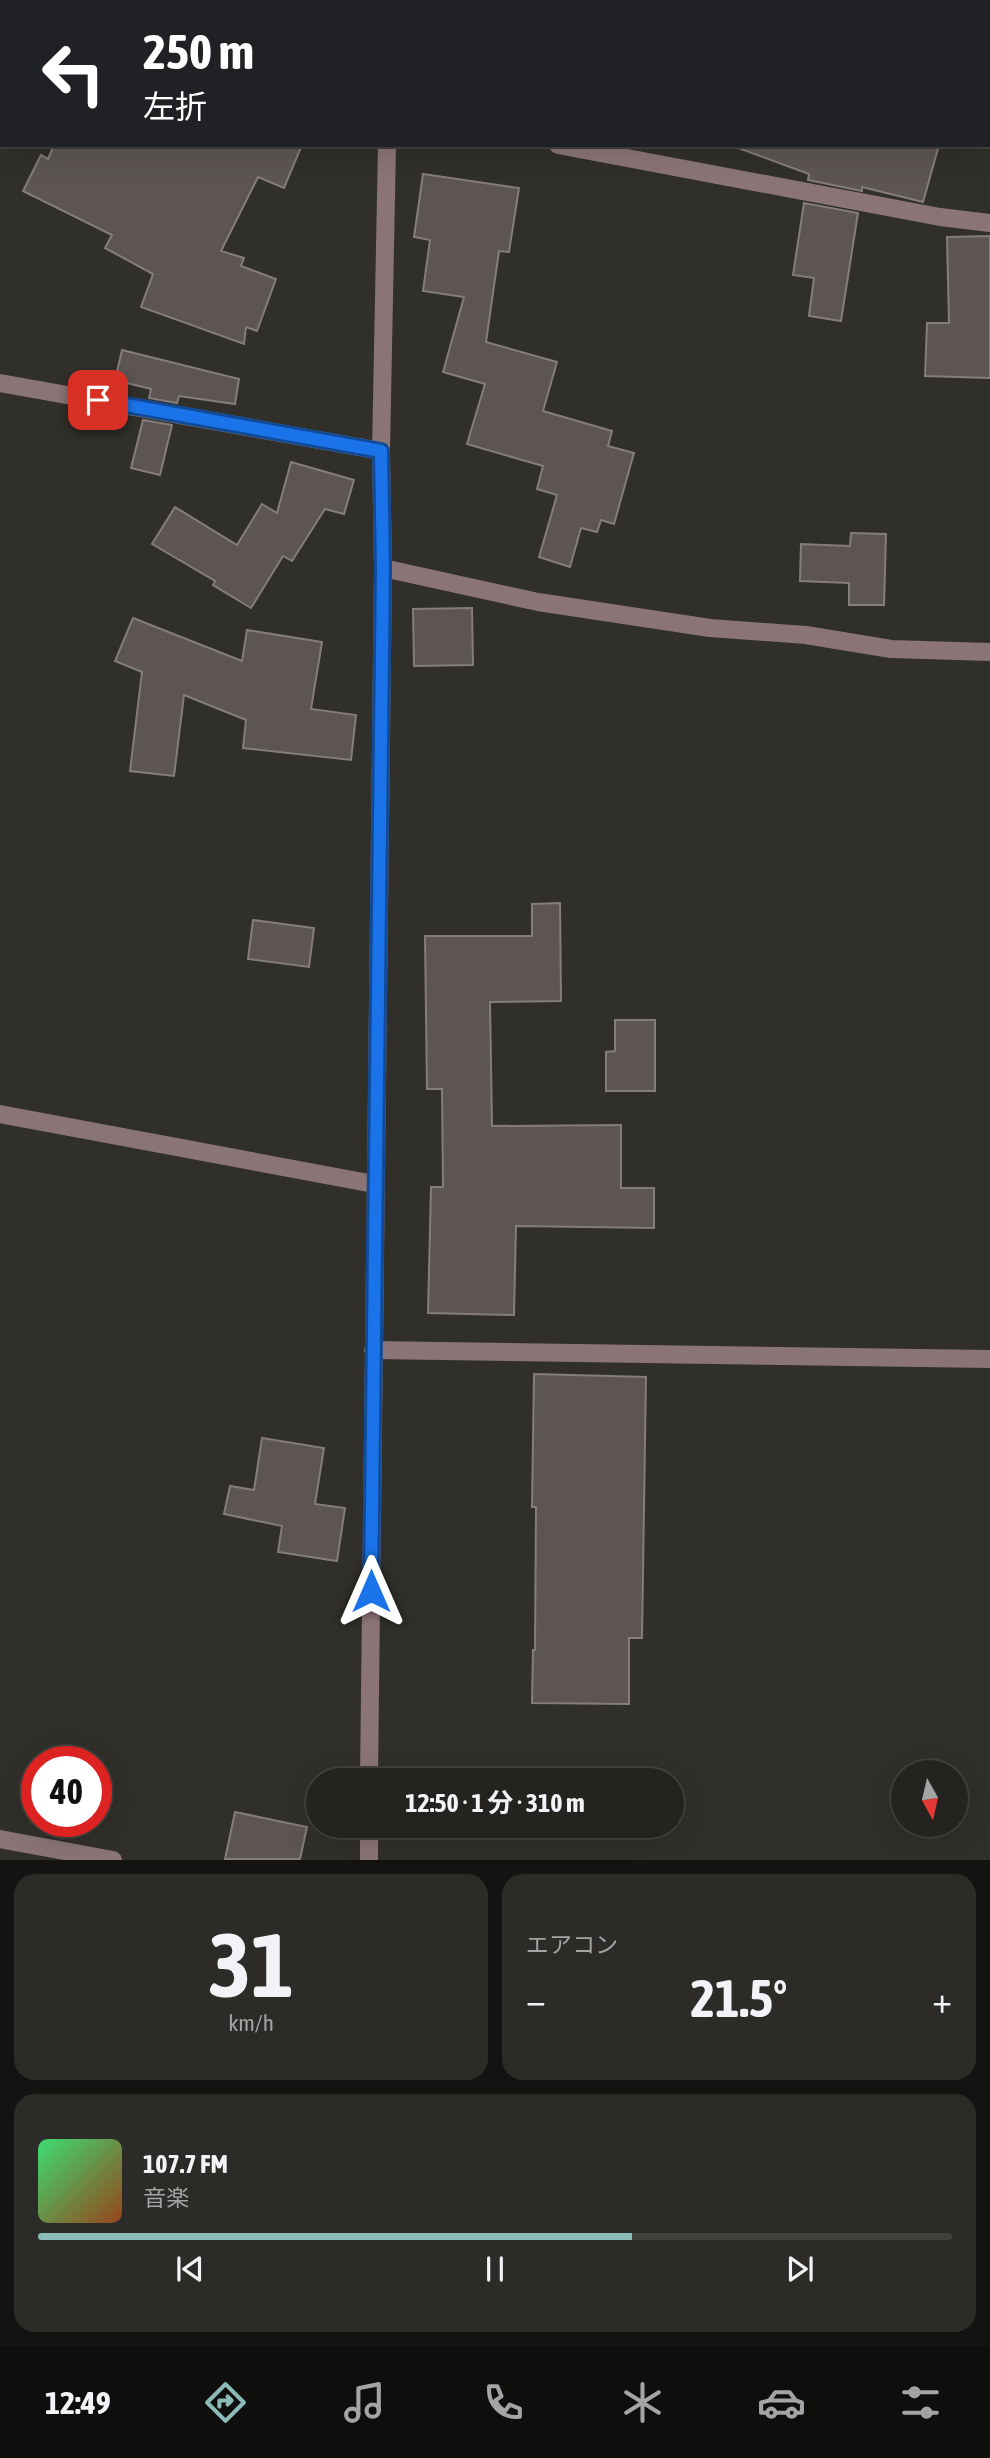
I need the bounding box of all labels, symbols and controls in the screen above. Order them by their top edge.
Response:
text: 250 m [143,23,254,79]
icon: left [28,28,119,119]
text: 左折 [143,88,207,125]
pin [68,370,128,430]
icon: arrive [79,381,117,419]
position arrow [334,1554,408,1628]
speed limit sign: 40 [21,1746,112,1837]
north arrow [891,1760,968,1838]
map controls [891,1760,968,1837]
text: 12:50 · 1 分 · 310 m [405,1788,585,1818]
text: 31 [208,1912,294,2016]
text: エアコン [526,1932,618,1958]
text: 21.5° [691,1968,787,2028]
text: − [526,1978,546,2021]
text: + [932,1978,952,2021]
text: km/h [228,2010,274,2036]
text: 107.7 FM [143,2149,228,2179]
text: 音楽 [143,2185,189,2211]
icon: previous [171,2250,209,2288]
icon: pause [476,2250,514,2288]
icon: next [781,2250,819,2288]
icon: directions [201,2378,250,2427]
icon: music [340,2378,389,2427]
icon: phone [479,2378,528,2427]
icon: climate [618,2378,667,2427]
icon: car [757,2378,806,2427]
icon: filters [896,2378,945,2427]
text: 12:49 [45,2384,111,2421]

